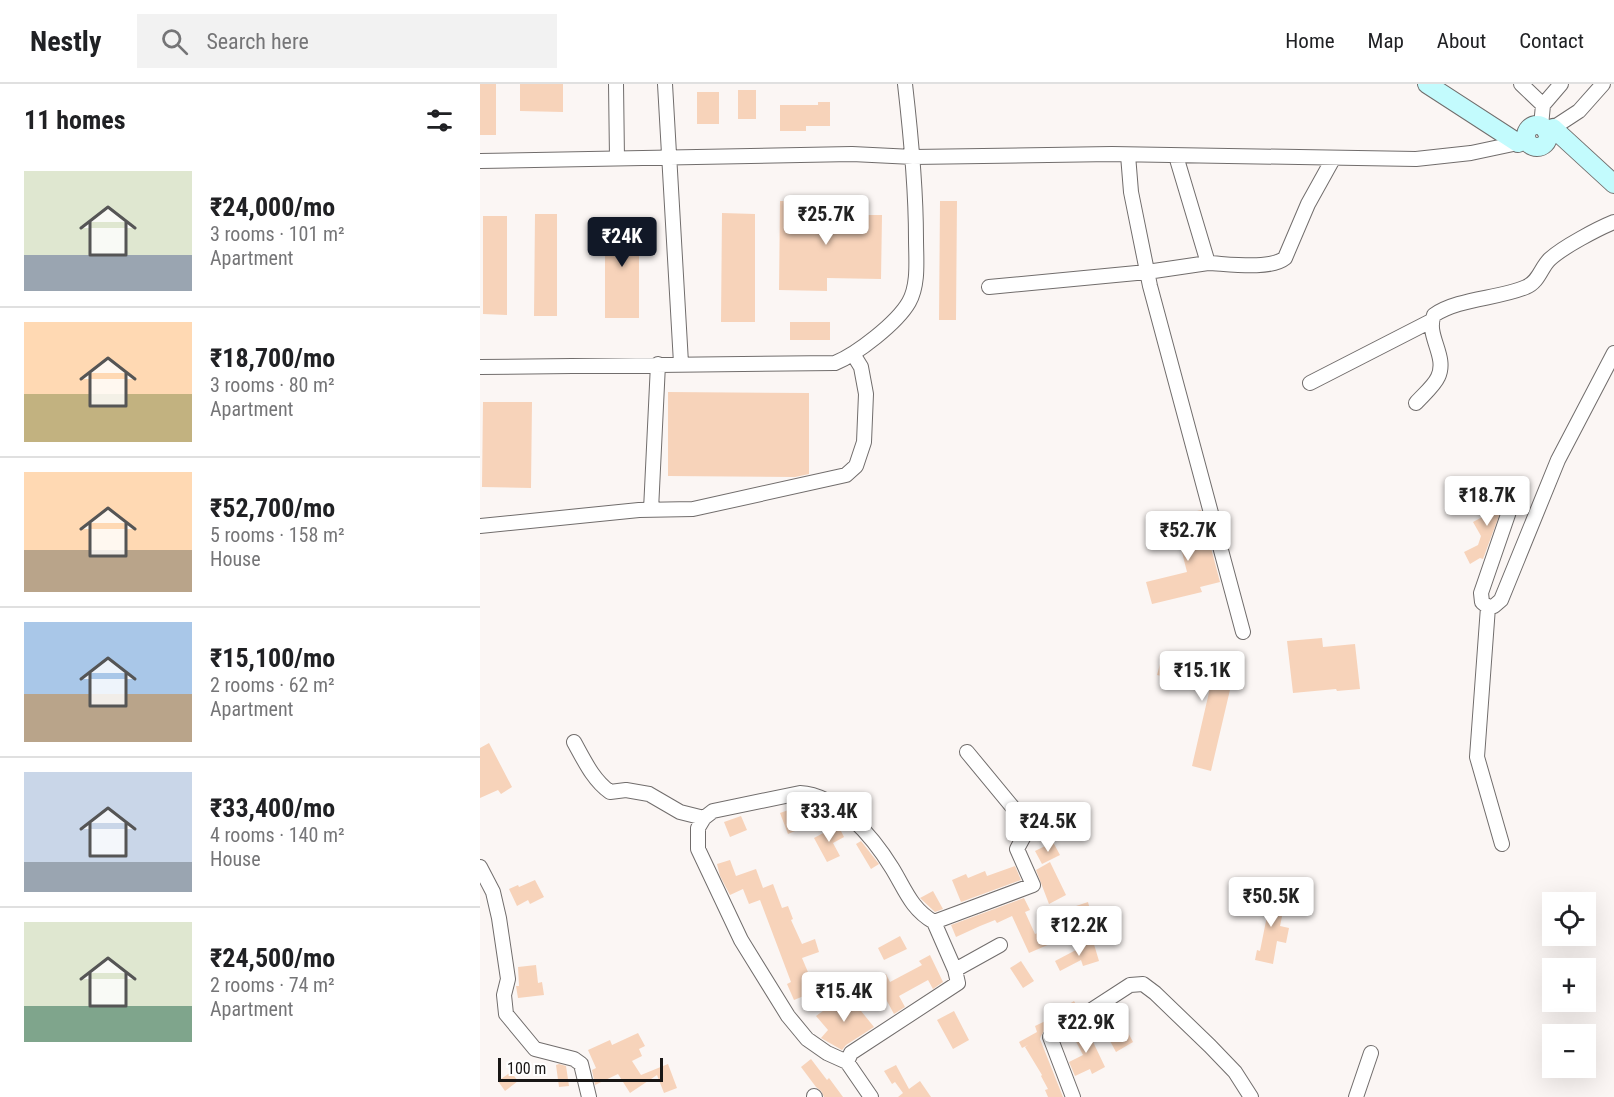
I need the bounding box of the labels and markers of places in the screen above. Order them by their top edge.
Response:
pin: ₹25.7K [777,195,875,246]
pin: ₹24K [586,217,658,268]
pin: ₹18.7K [1438,476,1536,527]
pin: ₹52.7K [1139,511,1237,562]
pin: ₹15.1K [1153,651,1251,702]
pin: ₹33.4K [780,792,878,843]
pin: ₹24.5K [999,802,1097,853]
pin: ₹50.5K [1222,877,1320,928]
pin: ₹12.2K [1030,906,1128,957]
pin: ₹15.4K [795,972,893,1023]
pin: ₹22.9K [1037,1003,1135,1054]

